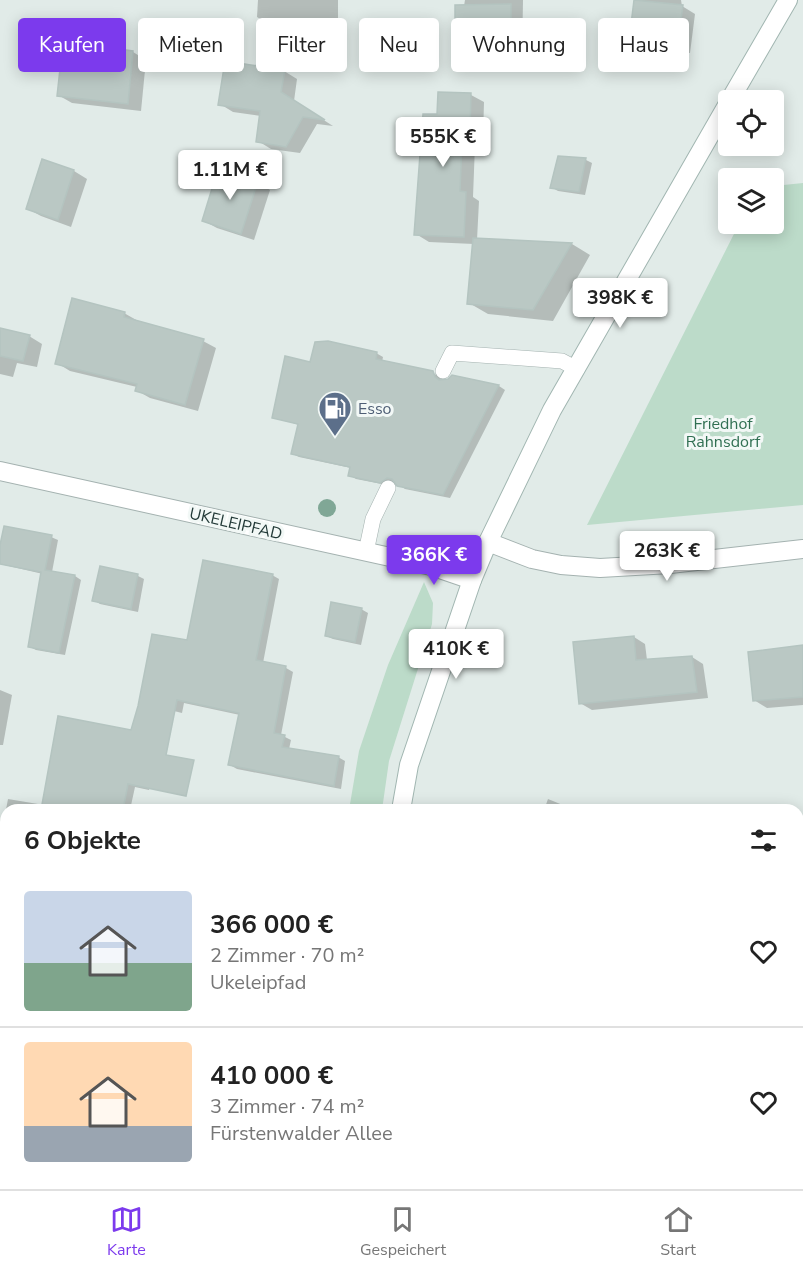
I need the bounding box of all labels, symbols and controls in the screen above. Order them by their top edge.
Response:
chip: Kaufen [18,18,126,72]
chip: Mieten [138,18,244,72]
chip: Filter [256,18,347,72]
chip: Neu [359,18,439,72]
chip: Wohnung [451,18,586,72]
chip: Haus [598,18,689,72]
map controls [718,90,784,234]
button: locate [718,90,784,156]
pin: 555K € [394,117,492,168]
text: 555K € [410,123,476,150]
pin: 1.11M € [175,150,285,201]
text: 1.11M € [192,156,268,183]
button: layers [718,168,784,234]
pin: 398K € [571,278,669,329]
text: 398K € [587,284,653,311]
fuel station icon: Esso [317,390,353,437]
place label: Esso [358,398,392,420]
park label: Friedhof Rahnsdorf [686,413,761,453]
street label: UKELEIPFAD [187,503,284,545]
pin: 263K € [618,531,716,582]
pin: 366K € [385,535,483,586]
text: 263K € [634,537,700,564]
text: 366K € [401,541,467,568]
pin: 410K € [407,629,505,680]
text: 410K € [423,635,489,662]
text: 6 Objekte [24,823,141,858]
icon: filters [747,824,780,857]
text: 366 000 € [210,907,333,942]
icon: home [72,915,144,987]
icon: heart [747,935,780,968]
text: 2 Zimmer · 70 m² [210,942,364,969]
text: Ukeleipfad [210,969,306,996]
text: 410 000 € [210,1058,333,1093]
icon: home [72,1066,144,1138]
icon: heart [747,1086,780,1119]
text: 3 Zimmer · 74 m² [210,1093,364,1120]
text: Fürstenwalder Allee [210,1120,393,1147]
tab: Karte [107,1203,146,1261]
tab: Gespeichert [360,1203,446,1261]
tab: Start [660,1203,696,1261]

